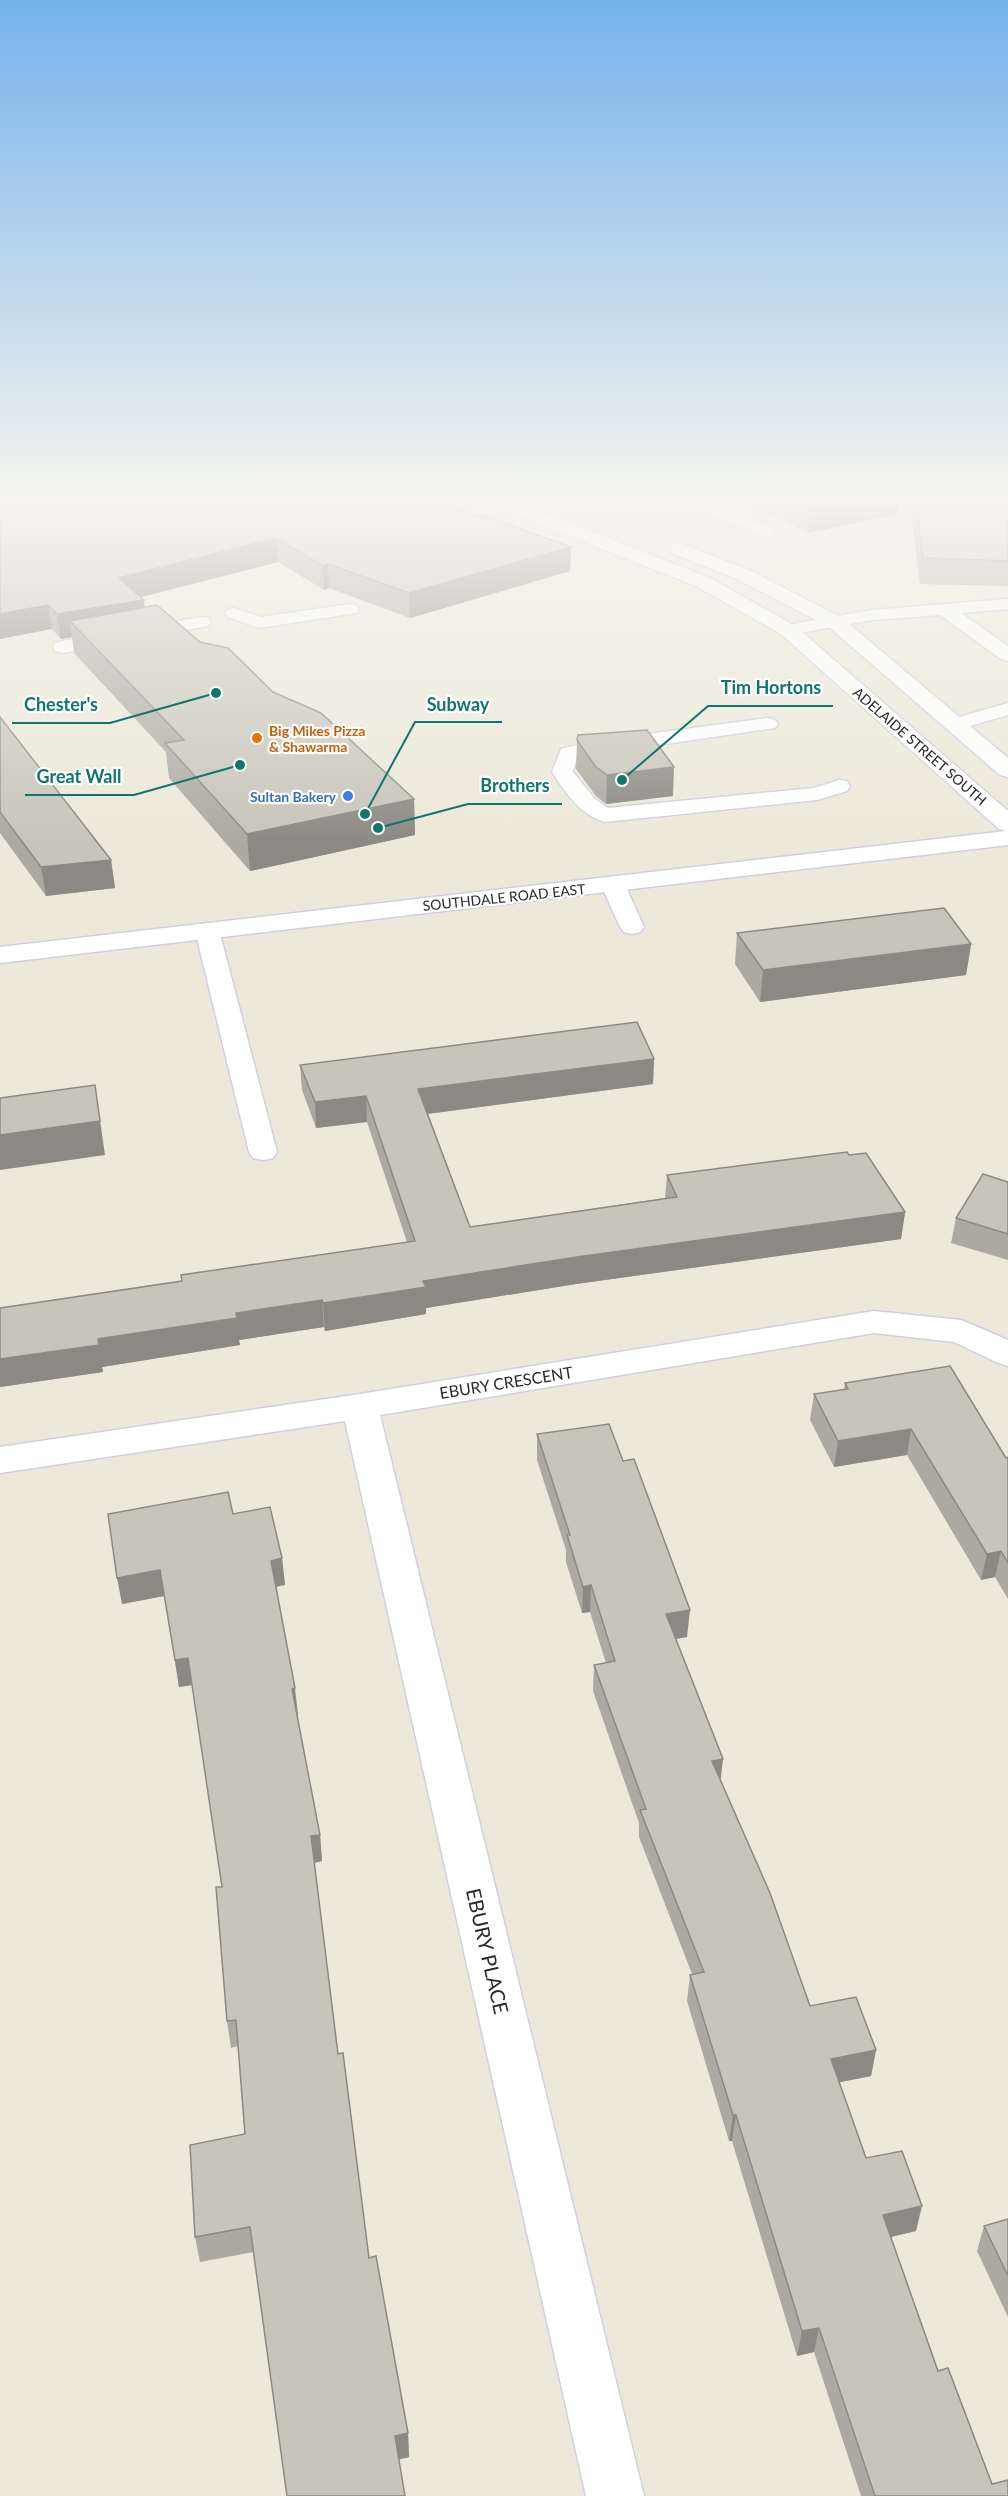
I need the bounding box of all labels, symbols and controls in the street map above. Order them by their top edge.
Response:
callout: Tim Hortons [708,670,833,706]
text: Tim Hortons [721,676,821,698]
street label: ADELAIDE STREET SOUTH [850,683,990,809]
callout: Subway [415,686,502,722]
callout: Chester's [12,687,110,723]
text: Chester's [24,693,98,715]
text: Subway [427,693,490,715]
place label: Big Mikes Pizza & Shawarma [269,722,365,755]
marker: Big Mikes Pizza & Shawarma [250,731,264,745]
callout: Great Wall [25,759,134,795]
text: Great Wall [37,765,121,787]
callout: Brothers [468,768,562,804]
text: Brothers [480,774,550,796]
place label: Sultan Bakery [250,788,337,805]
marker: Sultan Bakery [341,789,355,803]
street label: SOUTHDALE ROAD EAST [422,880,587,914]
street label: EBURY CRESCENT [438,1362,575,1402]
street label: EBURY PLACE [462,1886,514,2016]

